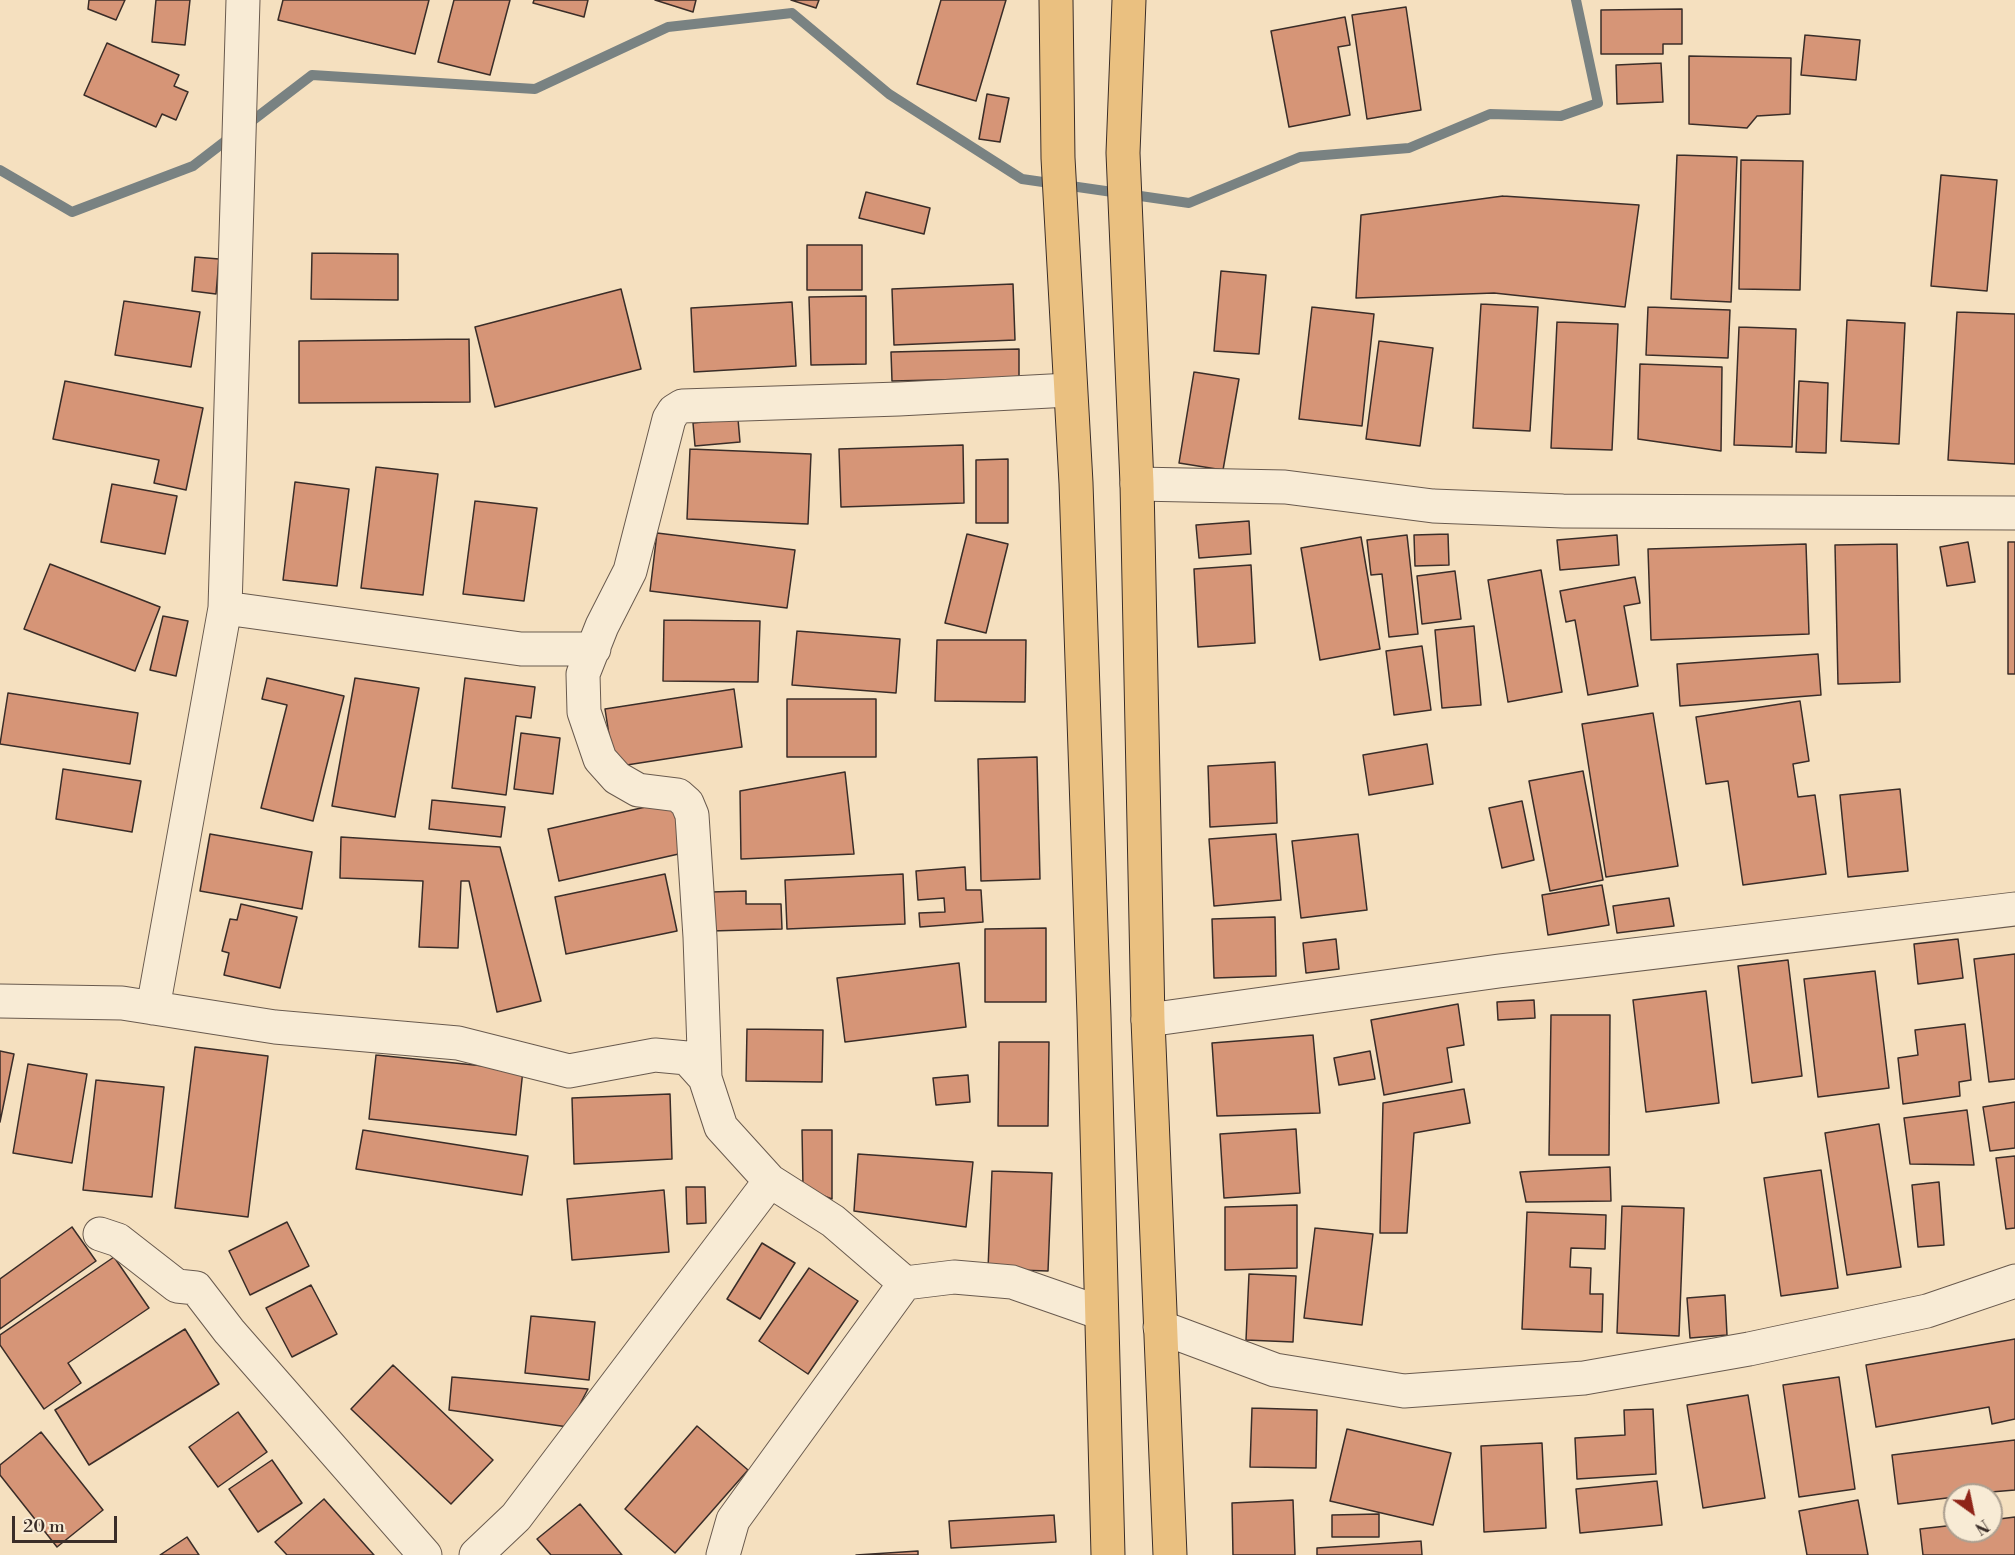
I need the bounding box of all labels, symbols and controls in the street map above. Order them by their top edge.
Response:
north arrow [1943,1483,2003,1543]
scale bar [15,1504,120,1542]
text: 20 m [23,1515,65,1538]
text: N [1971,1515,1992,1538]

